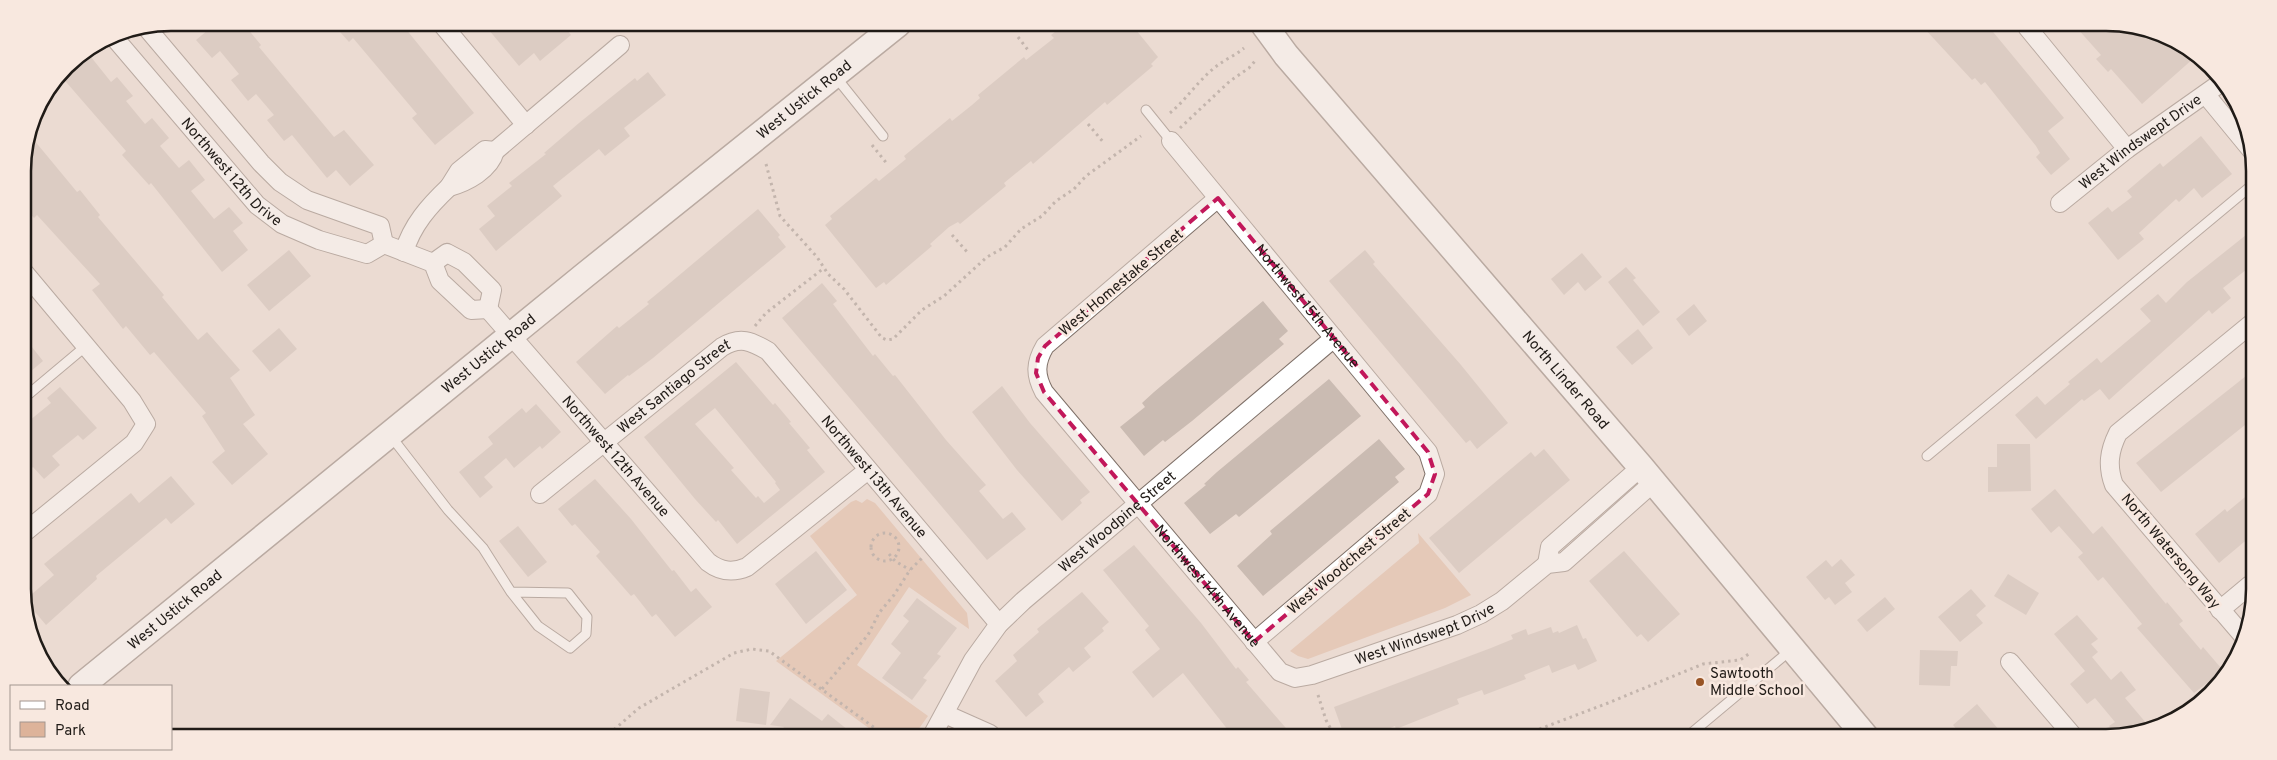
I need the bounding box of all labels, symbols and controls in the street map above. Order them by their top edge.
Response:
street label: West Ustick Road [754,57,856,144]
street label: West Windswept Drive [2076,91,2206,195]
street label: Northwest 12th Drive [176,115,285,231]
street label: West Homestake Street [1056,226,1188,341]
street label: Northwest 15th Avenue [1249,241,1363,373]
street label: West Ustick Road [438,311,541,399]
street label: North Linder Road [1517,328,1612,434]
street label: West Santiago Street [614,336,734,439]
street label: Northwest 12th Avenue [557,392,673,522]
street label: Northwest 13th Avenue [816,412,930,543]
street label: West Woodpine Street [1055,468,1181,578]
street label: North Watersong Way [2116,490,2224,614]
street label: West Woodchest Street [1284,505,1416,619]
street label: Northwest 14th Avenue [1149,522,1263,652]
street label: West Ustick Road [125,567,227,655]
street label: West Windswept Drive [1353,600,1499,670]
place label: Sawtooth Middle School [1710,665,1804,701]
marker: Sawtooth Middle School [1694,676,1706,688]
legend [10,685,172,750]
text: Road [55,697,90,716]
text: Park [55,722,86,741]

